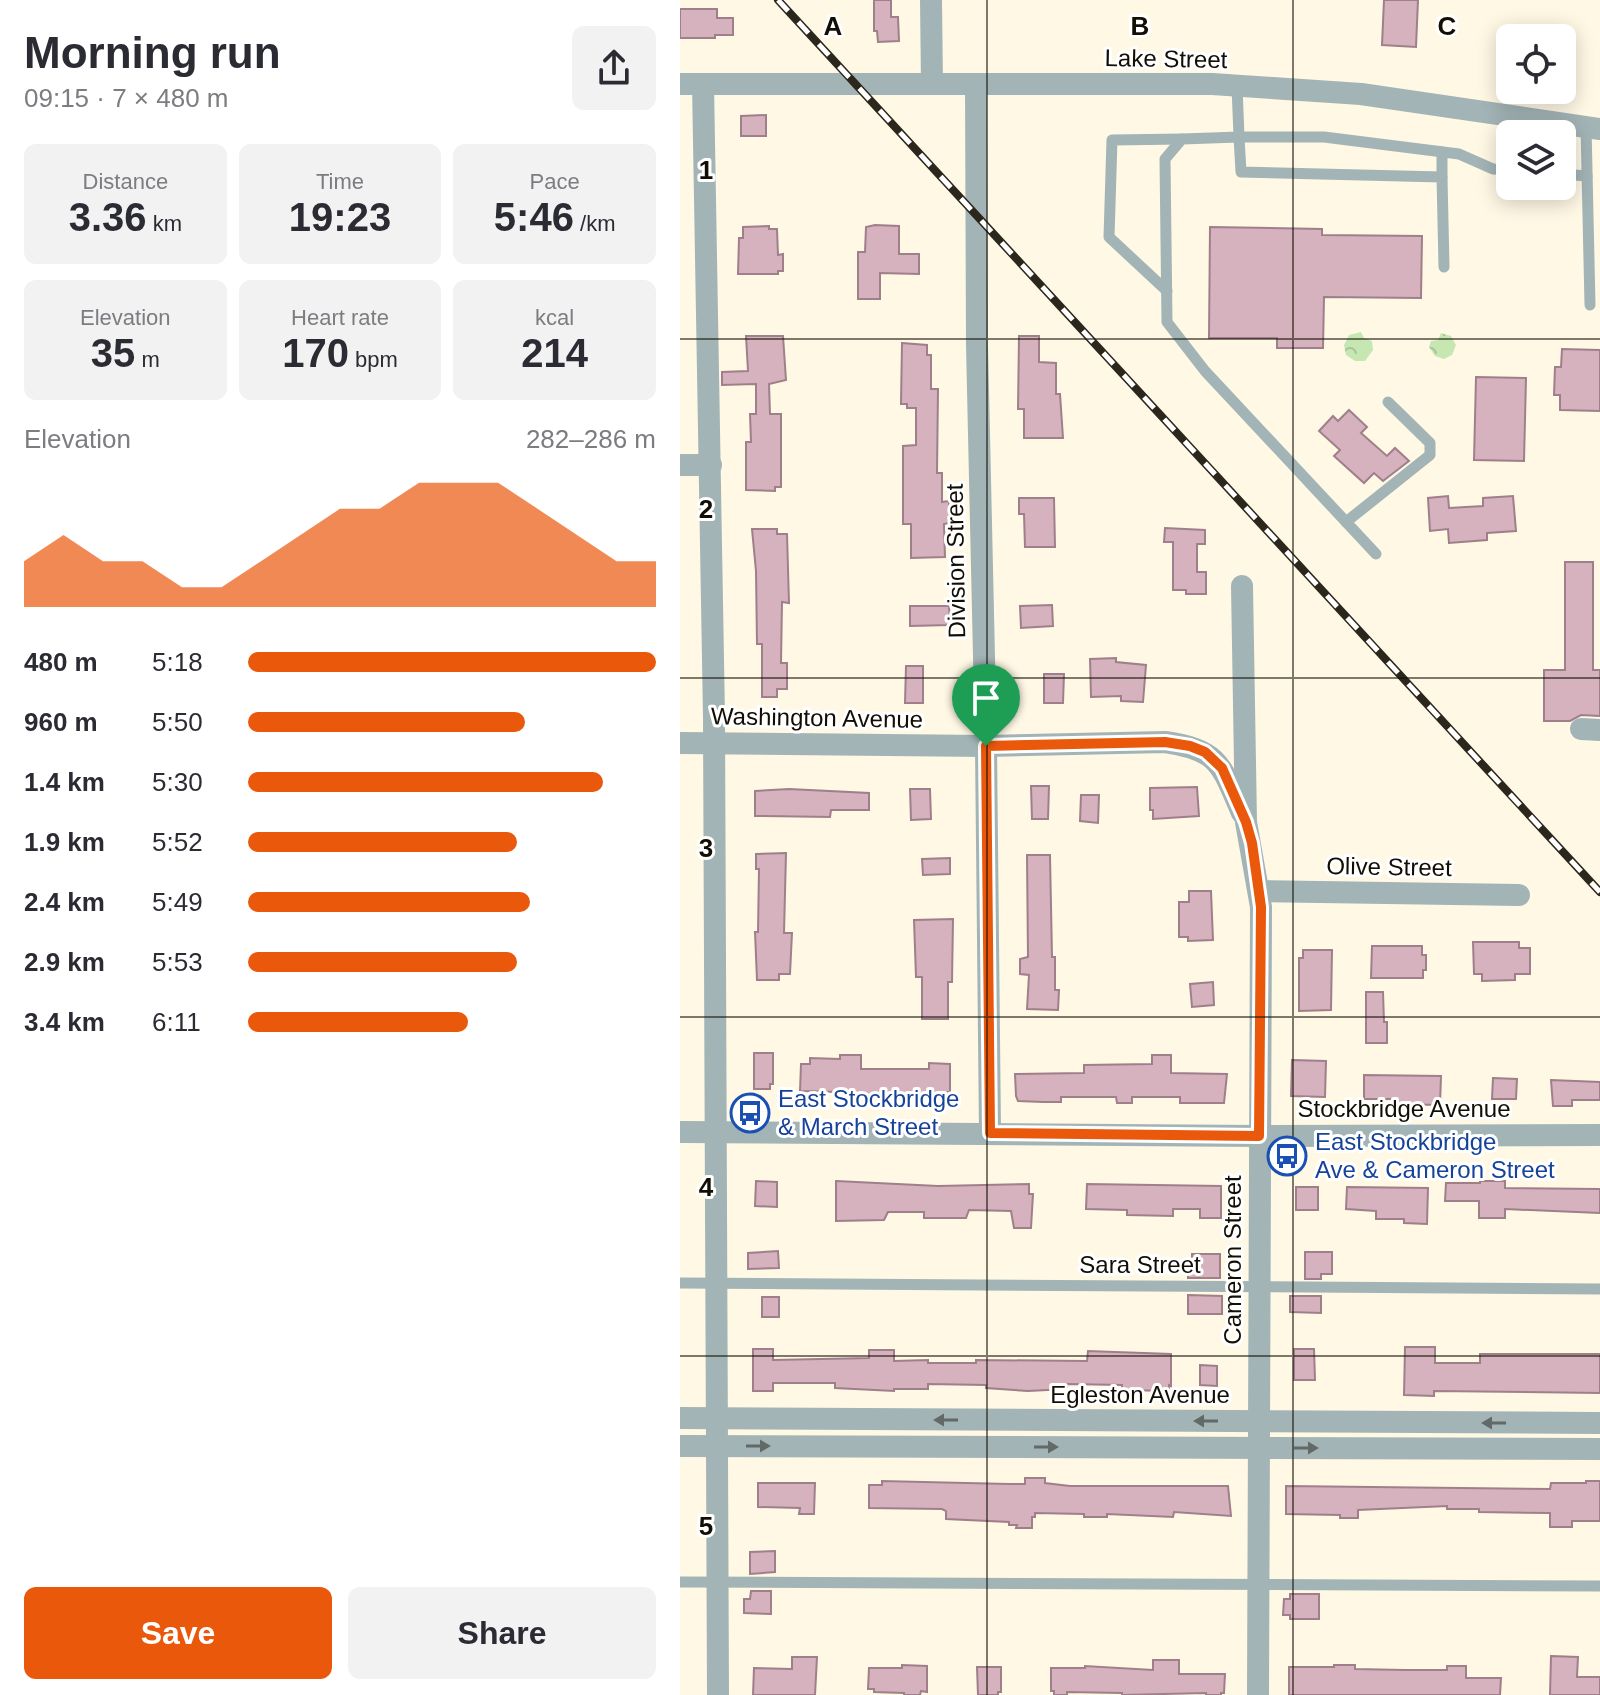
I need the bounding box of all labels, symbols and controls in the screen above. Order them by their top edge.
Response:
text: A [824,11,843,41]
text: B [1131,11,1149,41]
text: C [1438,11,1457,41]
map controls [1496,24,1576,200]
button: locate [1496,24,1576,104]
button: share [572,26,656,110]
text: Morning run [24,28,281,77]
street label: Lake Street [1104,44,1228,73]
text: 09:15 · 7 × 480 m [24,83,229,113]
button: layers [1496,120,1576,200]
text: 1 [699,155,713,185]
text: Distance [83,169,168,194]
text: Time [316,169,364,194]
text: Pace [530,169,580,194]
text: 3.36 [69,195,147,239]
text: 19:23 [289,195,391,239]
text: 5:46 [494,195,574,239]
text: km [147,211,182,236]
text: /km [574,211,615,236]
text: Elevation [80,305,171,330]
text: Heart rate [291,305,389,330]
text: kcal [535,305,574,330]
text: 35 [91,331,135,375]
text: 170 [282,331,349,375]
text: 214 [521,331,588,375]
text: m [135,347,160,372]
text: bpm [349,347,398,372]
text: Elevation [24,424,131,454]
text: 282–286 m [526,424,656,454]
street label: Division Street [941,483,970,639]
text: 2 [699,494,713,524]
text: 480 m [24,647,98,677]
text: 5:18 [152,647,203,677]
pin [952,664,1020,746]
icon: arrive [964,676,1008,720]
street label: Washington Avenue [711,702,923,733]
text: 960 m [24,707,98,737]
text: 5:50 [152,707,203,737]
text: 1.4 km [24,767,105,797]
text: 5:30 [152,767,203,797]
text: 1.9 km [24,827,105,857]
text: 5:52 [152,827,203,857]
text: 3 [699,833,713,863]
street label: Olive Street [1326,852,1452,881]
text: 2.4 km [24,887,105,917]
text: 5:49 [152,887,203,917]
text: 2.9 km [24,947,105,977]
text: 5:53 [152,947,203,977]
text: 3.4 km [24,1007,105,1037]
text: 6:11 [152,1007,201,1037]
place label: East Stockbridge & March Street [778,1085,959,1140]
bus stop icon: East Stockbridge & March Street [729,1092,771,1134]
street label: Stockbridge Avenue [1297,1095,1511,1122]
place label: East Stockbridge Ave & Cameron Street [1315,1128,1555,1183]
bus stop icon: East Stockbridge Ave & Cameron Street [1266,1135,1308,1177]
text: 4 [699,1172,714,1202]
street label: Cameron Street [1219,1175,1246,1345]
street label: Sara Street [1079,1251,1201,1278]
street label: Egleston Avenue [1050,1381,1230,1408]
one-way arrow [933,1414,958,1426]
one-way arrow [1193,1415,1218,1427]
one-way arrow [1481,1416,1506,1429]
one-way arrow [746,1440,771,1452]
one-way arrow [1034,1441,1059,1454]
one-way arrow [1294,1442,1319,1454]
text: 5 [699,1511,713,1541]
button: Save [24,1587,332,1679]
button: Share [348,1587,656,1679]

